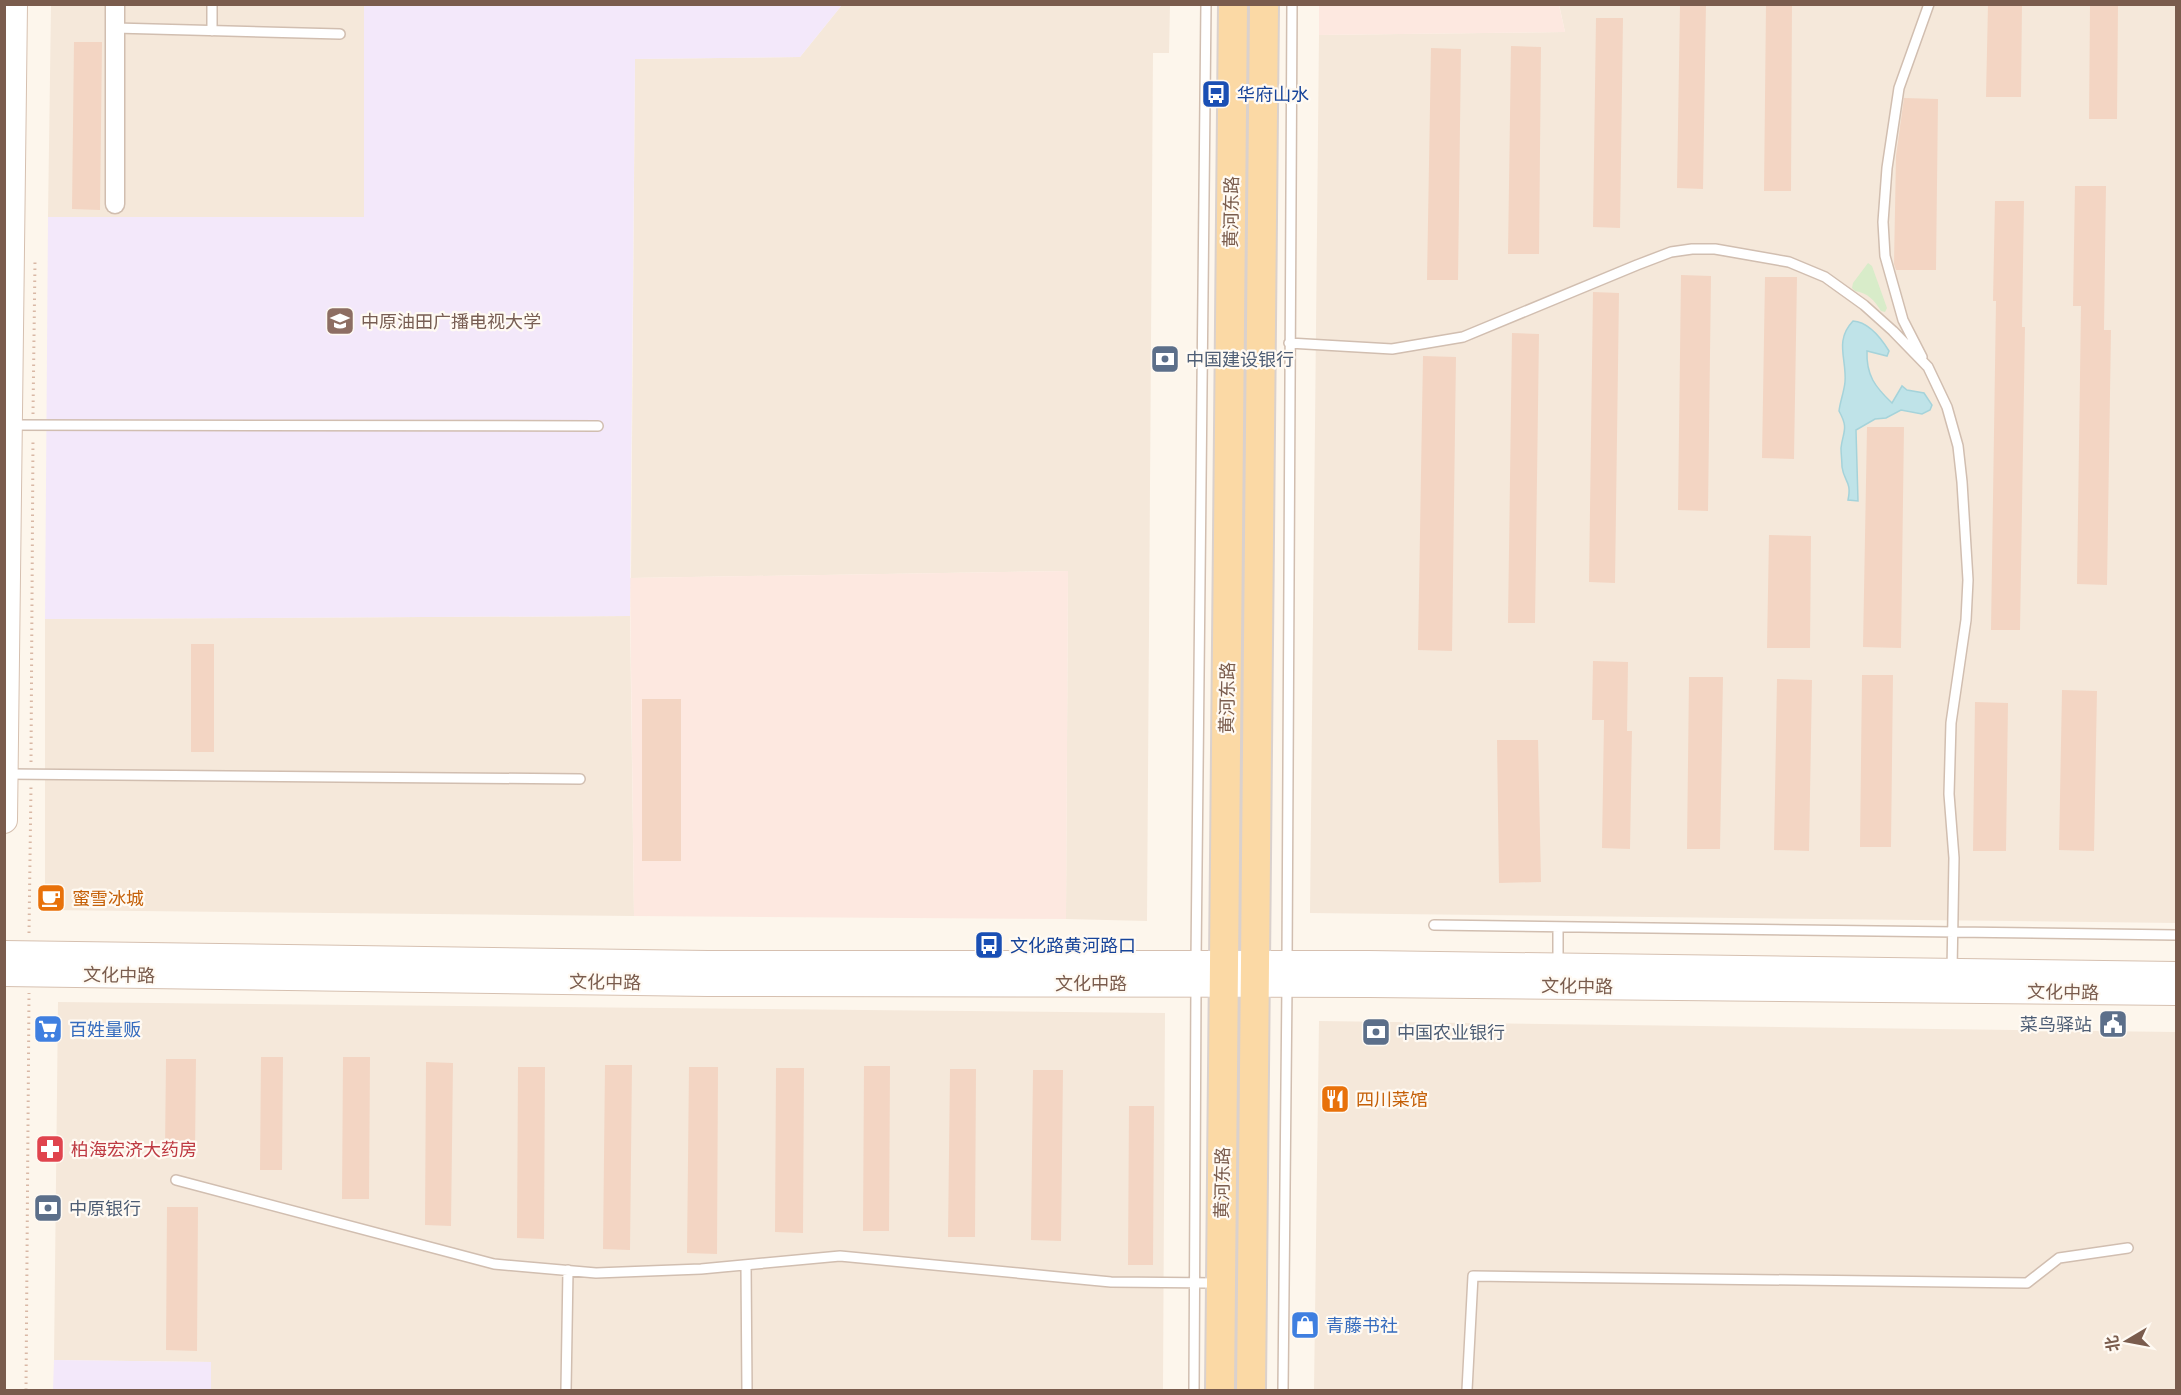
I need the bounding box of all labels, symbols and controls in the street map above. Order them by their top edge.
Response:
bus stop icon: 华府山水 [1200,78,1232,110]
place label: 华府山水 [1237,82,1309,107]
street label: 黄河东路 [1218,176,1244,248]
school or university icon: 中原油田广播电视大学 [324,305,356,337]
place label: 中原油田广播电视大学 [361,309,541,334]
bank icon: 中国建设银行 [1149,343,1181,375]
place label: 中国建设银行 [1186,347,1294,372]
street label: 黄河东路 [1214,662,1240,734]
cafe icon: 蜜雪冰城 [35,882,67,914]
place label: 蜜雪冰城 [72,886,144,911]
bus stop icon: 文化路黄河路口 [973,929,1005,961]
place label: 文化路黄河路口 [1010,933,1136,958]
street label: 文化中路 [83,962,155,988]
street label: 文化中路 [569,969,641,995]
street label: 文化中路 [1055,971,1127,996]
street label: 文化中路 [1541,973,1613,999]
street label: 文化中路 [2027,979,2099,1005]
public building icon: 菜鸟驿站 [2097,1008,2129,1040]
place label: 菜鸟驿站 [2020,1012,2092,1037]
supermarket icon: 百姓量贩 [32,1013,64,1045]
bank icon: 中国农业银行 [1360,1016,1392,1048]
place label: 百姓量贩 [69,1017,141,1042]
place label: 中国农业银行 [1397,1020,1505,1045]
restaurant icon: 四川菜馆 [1319,1083,1351,1115]
place label: 四川菜馆 [1356,1087,1428,1112]
pharmacy icon: 柏海宏济大药房 [34,1133,66,1165]
place label: 柏海宏济大药房 [71,1137,197,1162]
street label: 黄河东路 [1209,1147,1235,1219]
bank icon: 中原银行 [32,1192,64,1224]
place label: 中原银行 [69,1196,141,1221]
shop icon: 青藤书社 [1289,1309,1321,1341]
north arrow [2097,1311,2157,1371]
place label: 青藤书社 [1326,1313,1398,1338]
text: 北 [2100,1334,2125,1353]

